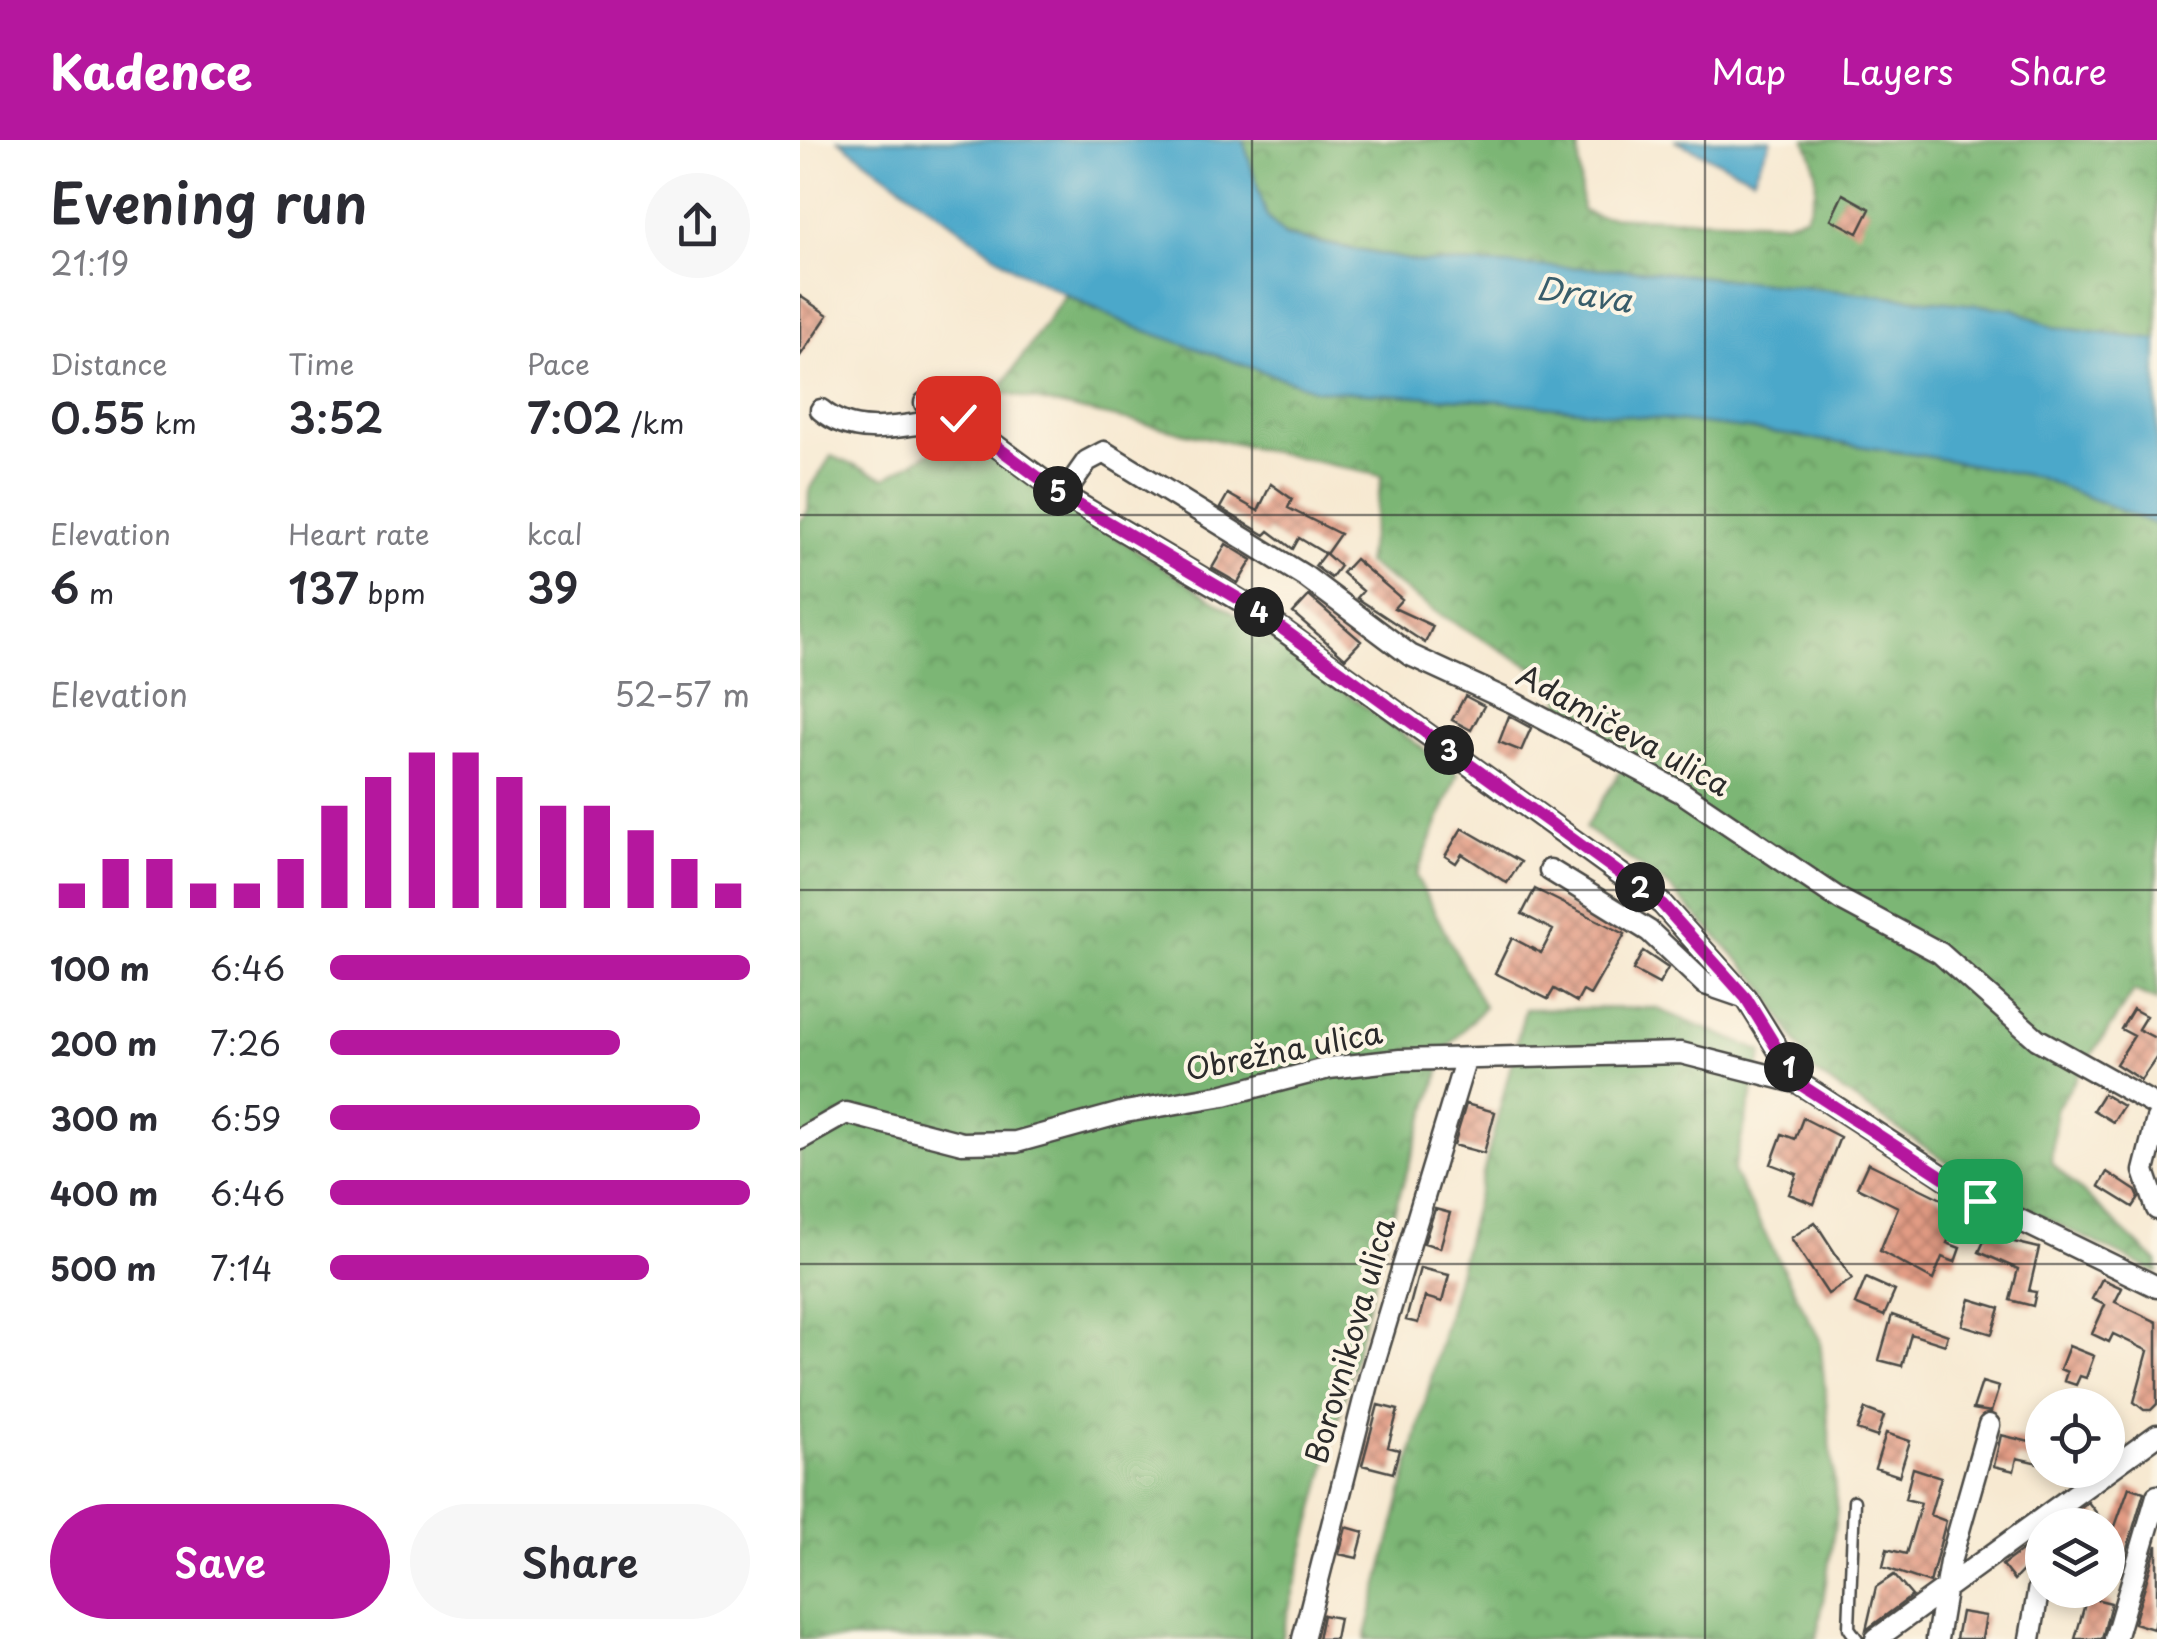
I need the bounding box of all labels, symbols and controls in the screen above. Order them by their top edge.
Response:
text: Kadence [50,34,253,106]
text: Map [1711,44,1786,97]
text: Layers [1841,44,1953,97]
text: Share [2008,44,2107,97]
text: Evening run [50,160,368,243]
button: share [645,173,750,278]
text: 21:19 [50,239,129,287]
water label: Drava [1534,263,1636,324]
text: Distance [50,342,168,385]
text: Time [288,342,355,385]
text: Pace [527,342,590,385]
pin [916,376,1001,461]
text: 0.55 [50,385,146,448]
text: 3:52 [288,385,383,448]
text: 7:02 [527,385,622,448]
icon: check [931,391,986,446]
text: km [146,401,197,444]
text: /km [622,401,684,444]
pin: 5 [1033,466,1083,516]
text: 5 [1049,469,1067,512]
text: Elevation [50,512,171,555]
text: Heart rate [288,512,430,555]
text: kcal [527,512,583,555]
text: 6 [50,555,80,618]
text: 137 [288,555,359,618]
text: 39 [527,555,578,618]
text: m [80,571,114,614]
text: bpm [359,571,426,614]
pin: 4 [1234,587,1284,637]
text: 4 [1249,590,1269,633]
street label: Adamičeva ulica [1509,652,1739,806]
text: Elevation [50,670,188,718]
text: 52–57 m [614,670,750,718]
pin: 3 [1424,725,1474,775]
text: 3 [1440,728,1458,771]
pin: 2 [1615,862,1665,912]
text: 2 [1630,865,1650,908]
text: 100 m [50,944,150,992]
text: 6:46 [210,944,285,992]
street label: Obrežna ulica [1181,1008,1387,1091]
text: 200 m [50,1019,157,1067]
text: 7:26 [210,1019,281,1067]
pin: 1 [1764,1042,1814,1092]
text: 1 [1782,1045,1796,1088]
text: 300 m [50,1094,158,1142]
text: 6:59 [210,1094,282,1142]
pin [1938,1159,2023,1244]
text: 400 m [50,1169,158,1217]
text: 6:46 [210,1169,285,1217]
icon: arrive [1953,1174,2008,1229]
street label: Borovnikova ulica [1292,1212,1405,1468]
text: 500 m [50,1244,156,1292]
text: 7:14 [210,1244,272,1292]
map controls [2025,1388,2125,1608]
button: locate [2025,1388,2125,1488]
button: Save [50,1504,390,1619]
button: Share [410,1504,750,1619]
button: layers [2025,1508,2125,1608]

